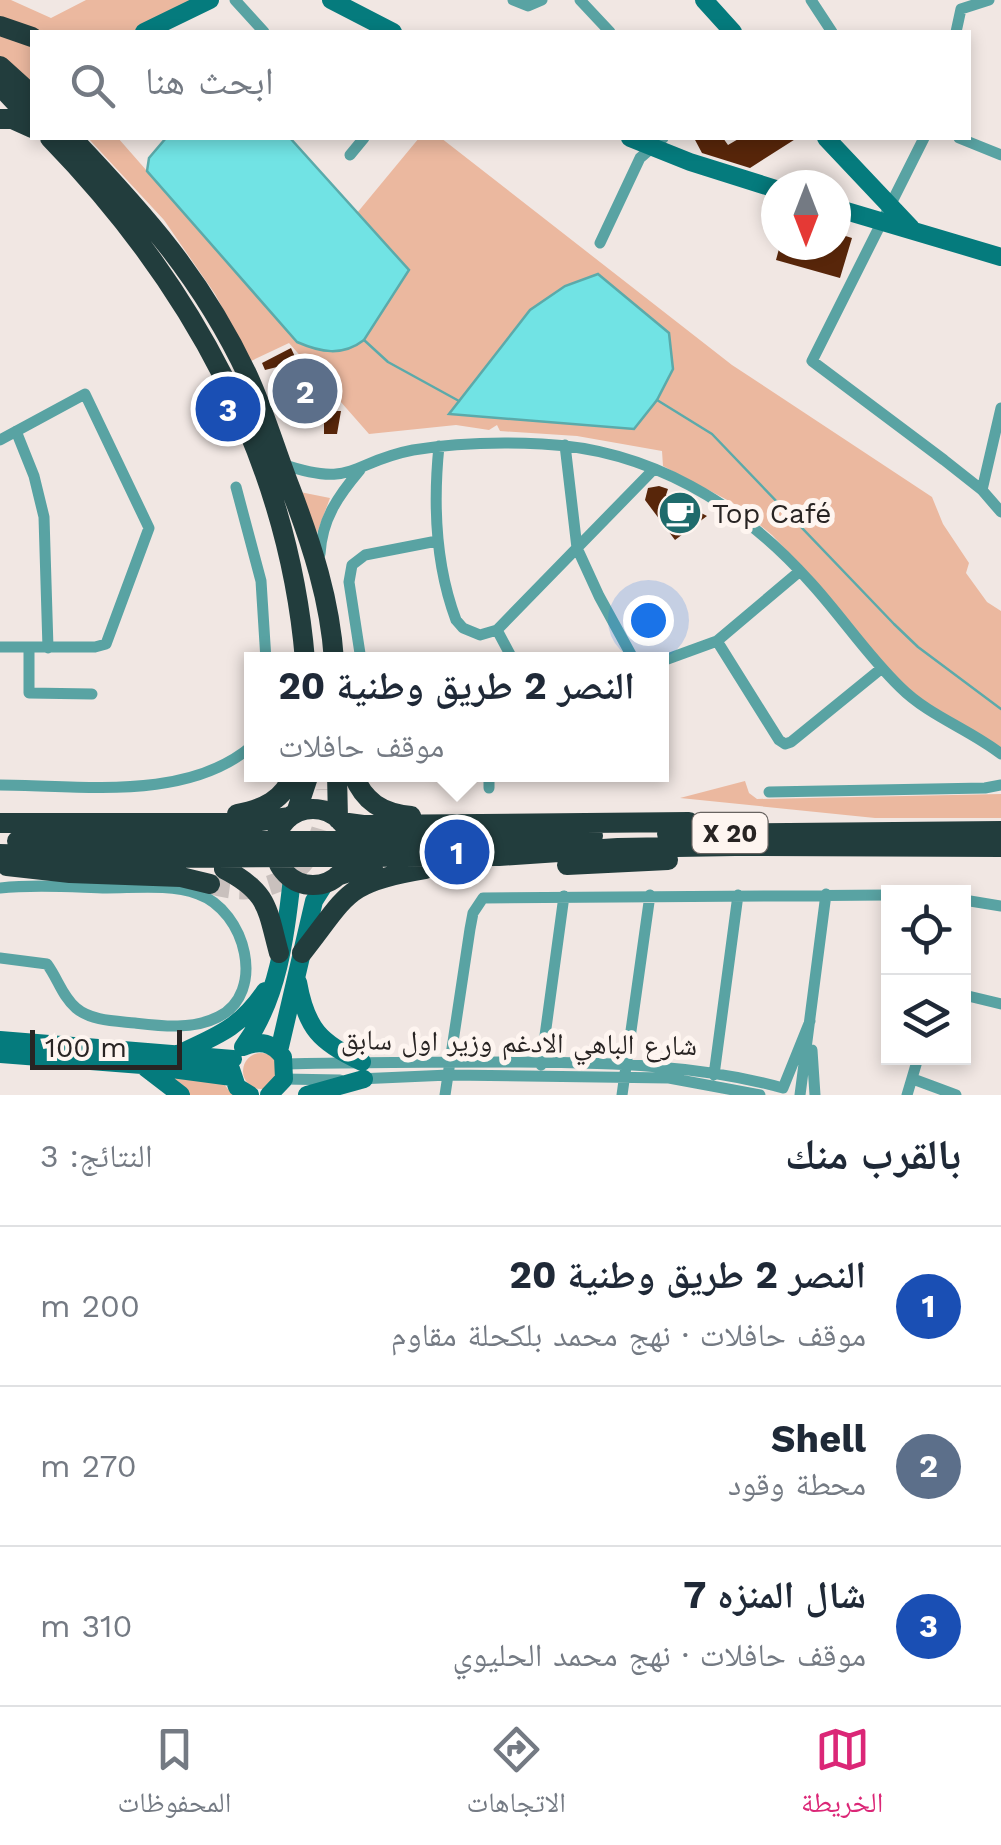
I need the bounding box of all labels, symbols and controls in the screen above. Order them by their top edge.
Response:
search box [30,30,971,140]
icon: search [65,58,120,113]
text: ابحث هنا [145,59,274,103]
north arrow [761,170,851,260]
pin: 2 [272,354,338,428]
pin: 3 [196,372,260,446]
cafe icon: Top Café [657,490,703,536]
place label: Top Café [712,497,831,530]
your location [623,595,674,646]
popup [244,652,669,782]
text: النصر 2 طريق وطنية 20 [278,664,635,708]
text: موقف حافلات [278,727,444,765]
road number: X 20 [692,813,768,853]
pin: 1 [424,814,490,890]
map controls [881,885,971,1065]
button: locate [881,885,971,975]
button: layers [881,975,971,1065]
street label: شارع الباهي الادغم وزير اول سابق [340,1023,697,1068]
scale bar [30,1025,182,1070]
text: 100 m [45,1031,127,1064]
text: بالقرب منك [785,1130,961,1179]
text: النتائج: 3 [40,1137,153,1175]
text: النصر 2 طريق وطنية 20 [509,1253,866,1297]
text: 200 m [40,1287,140,1325]
text: 1 [922,1287,935,1325]
text: موقف حافلات · نهج محمد بلكحلة مقاوم [391,1316,866,1354]
text: Shell [771,1417,866,1461]
text: 270 m [40,1447,137,1485]
text: 2 [919,1447,938,1485]
text: محطة وقود [728,1465,866,1503]
text: شال المنزه 7 [683,1573,866,1617]
text: 310 m [40,1607,132,1645]
text: 3 [919,1607,938,1645]
text: موقف حافلات · نهج محمد الحليوي [453,1636,866,1674]
tab: المحفوظات [118,1722,231,1830]
tab: الاتجاهات [467,1722,566,1830]
tab: الخريطة [801,1722,883,1830]

